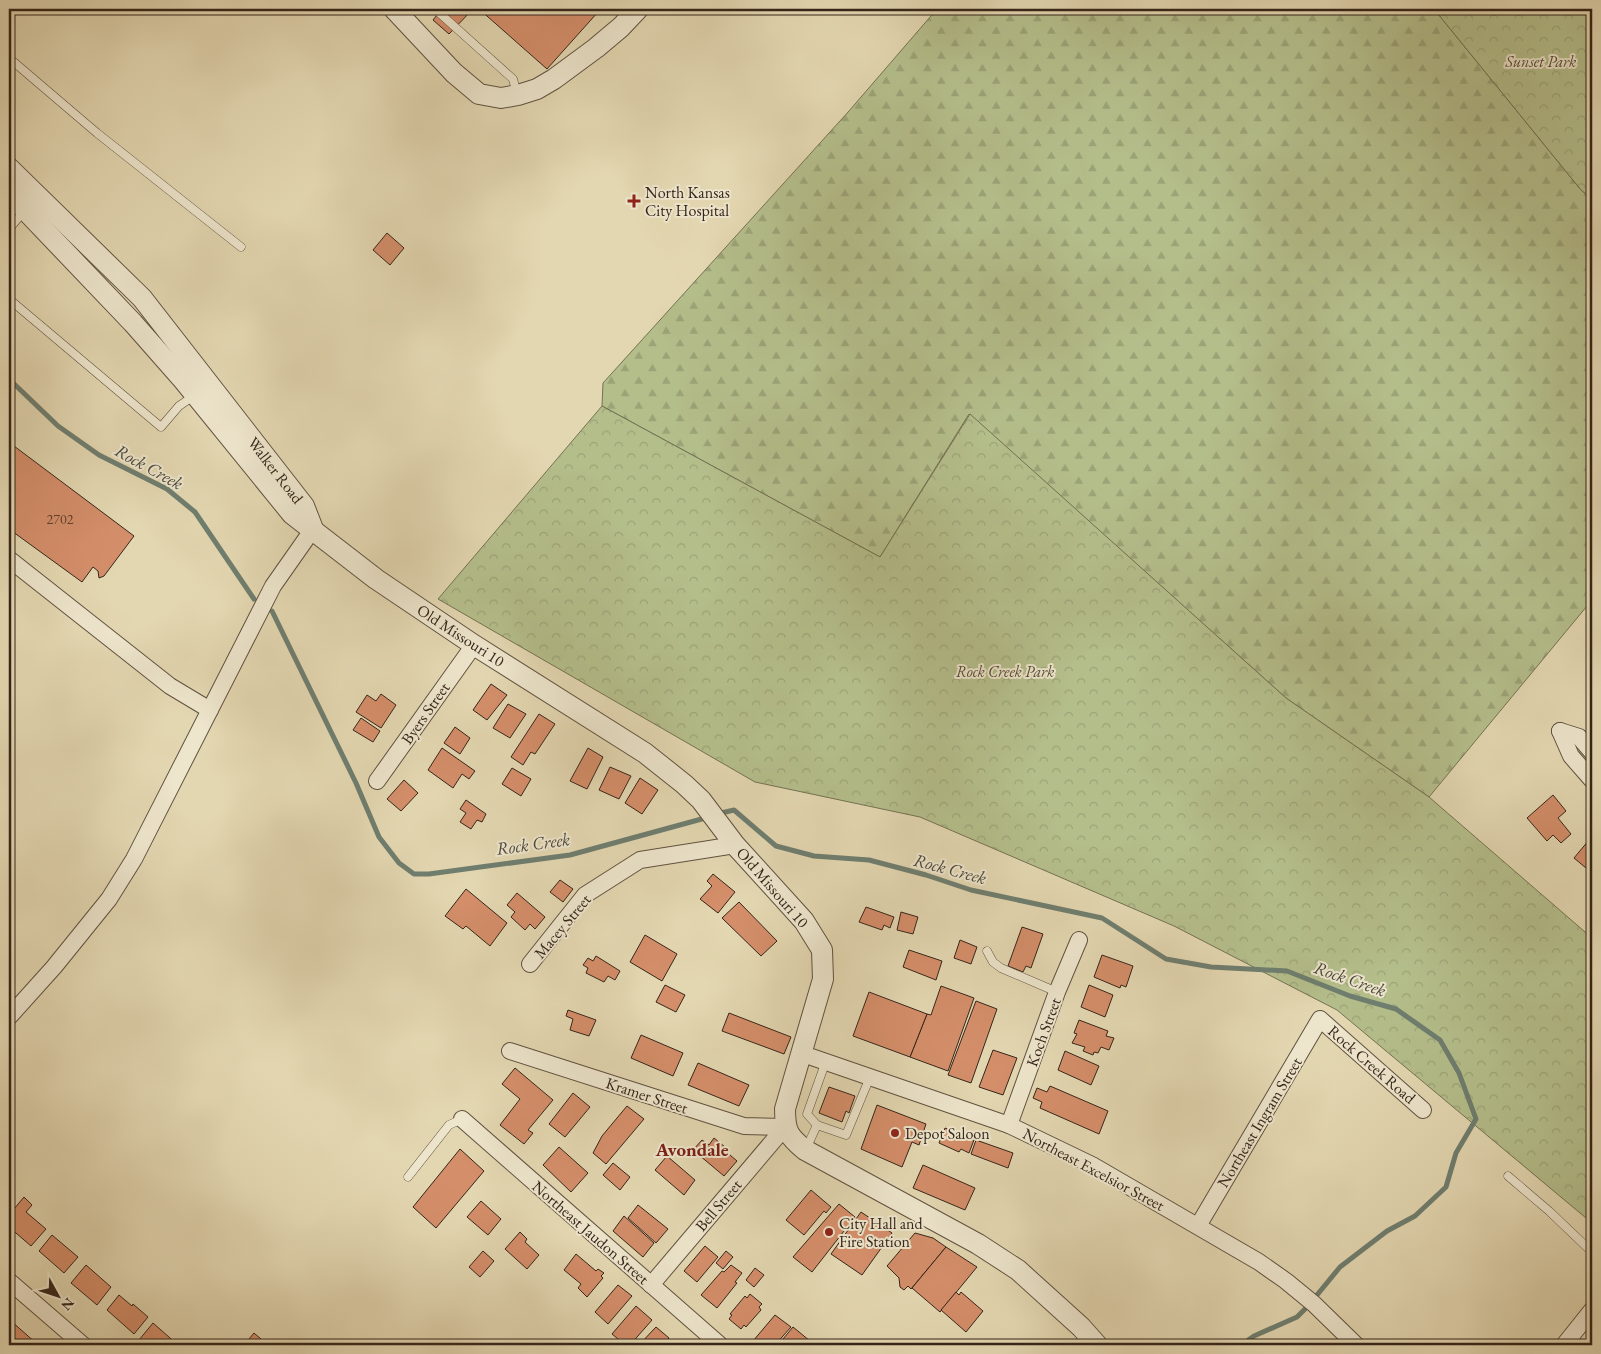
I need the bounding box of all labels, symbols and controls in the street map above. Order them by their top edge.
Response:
park label: Sunset Park [1505,51,1577,72]
place label: North Kansas City Hospital [645,182,730,221]
marker: North Kansas City Hospital [627,194,641,208]
street label: Walker Road [243,433,309,509]
water label: Rock Creek [111,438,187,495]
house number: 2702 [47,510,74,528]
street label: Old Missouri 10 [413,599,509,672]
park label: Rock Creek Park [956,661,1055,682]
street label: Byers Street [396,678,454,748]
water label: Rock Creek [494,827,571,860]
street label: Old Missouri 10 [732,843,814,932]
water label: Rock Creek [911,848,989,889]
street label: Macey Street [529,890,596,963]
water label: Rock Creek [1311,956,1389,1002]
street label: Koch Street [1021,995,1066,1070]
street label: Rock Creek Road [1323,1020,1421,1109]
street label: Northeast Ingram Street [1212,1053,1307,1191]
street label: Kramer Street [603,1072,691,1119]
place label: Depot Saloon [905,1123,990,1144]
street label: Northeast Excelsior Street [1019,1123,1168,1216]
marker: Depot Saloon [889,1127,901,1139]
district label: Avondale [654,1137,729,1162]
street label: Bell Street [691,1175,746,1236]
street label: Northeast Jaudon Street [528,1176,654,1289]
place label: City Hall and Fire Station [839,1213,924,1252]
marker: City Hall and Fire Station [823,1226,835,1238]
north arrow [32,1272,82,1322]
text: N [57,1294,78,1315]

